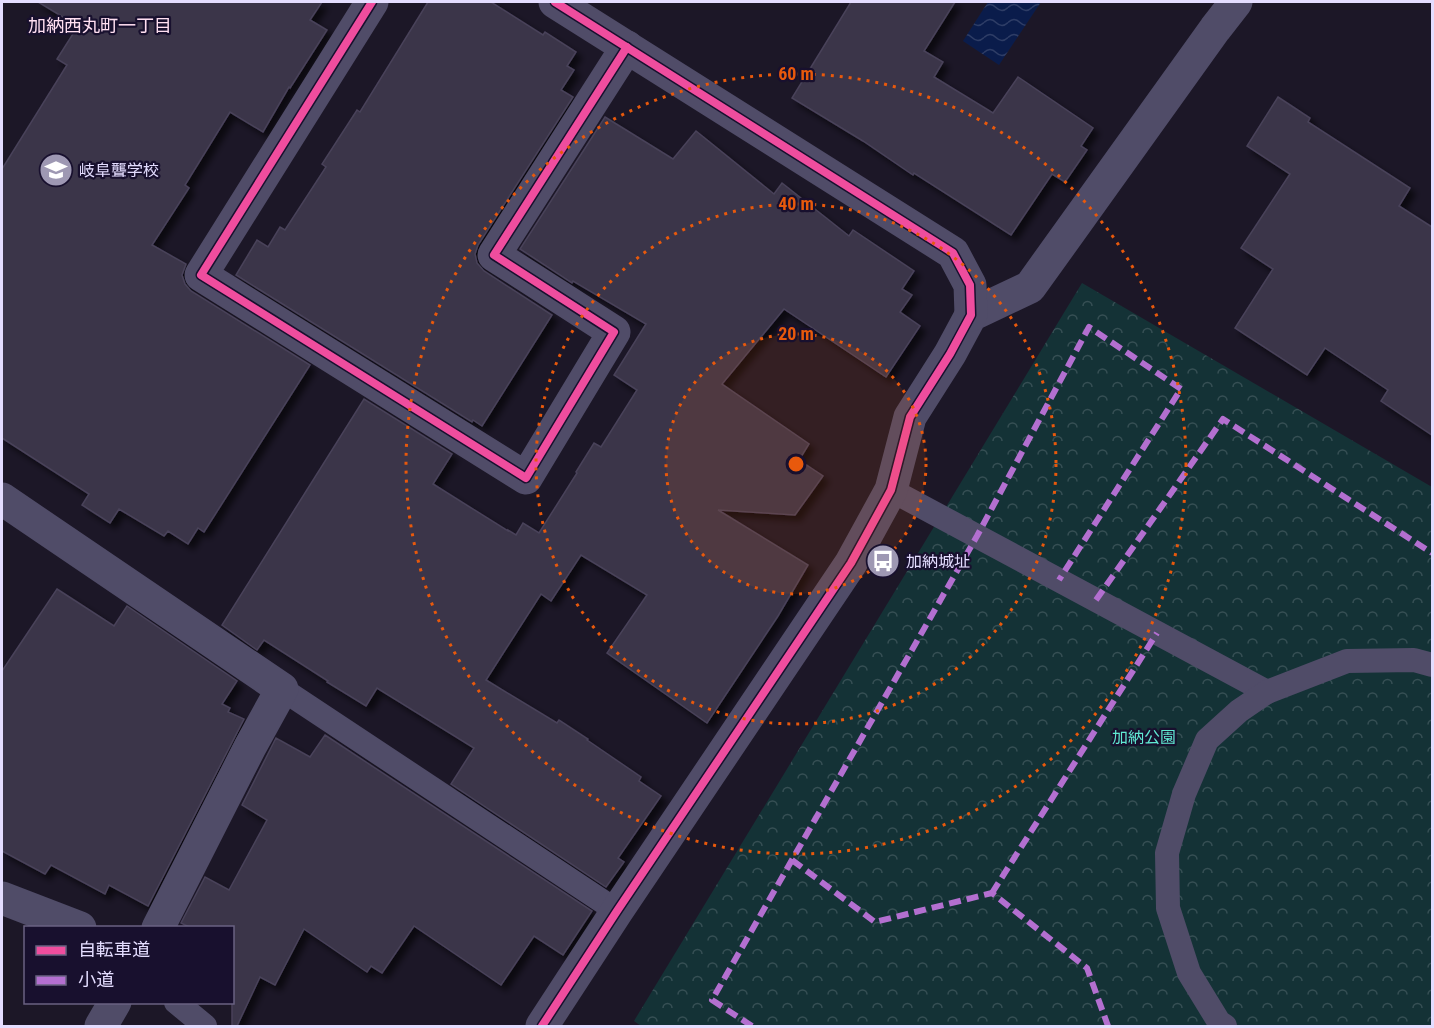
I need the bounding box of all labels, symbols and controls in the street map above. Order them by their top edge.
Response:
district label: 加納西丸町一丁目 [28,15,172,36]
text: 60 m [778,63,814,84]
school or university icon: 岐阜聾学校 [38,152,74,188]
place label: 岐阜聾学校 [79,161,159,180]
text: 40 m [778,193,814,214]
text: 20 m [778,323,814,344]
centre of rings [786,454,806,474]
bus stop icon: 加納城址 [865,543,901,579]
place label: 加納城址 [906,552,970,571]
park label: 加納公園 [1112,728,1176,747]
legend [24,926,234,1004]
text: 自転車道 [78,939,150,960]
text: 小道 [78,969,114,990]

